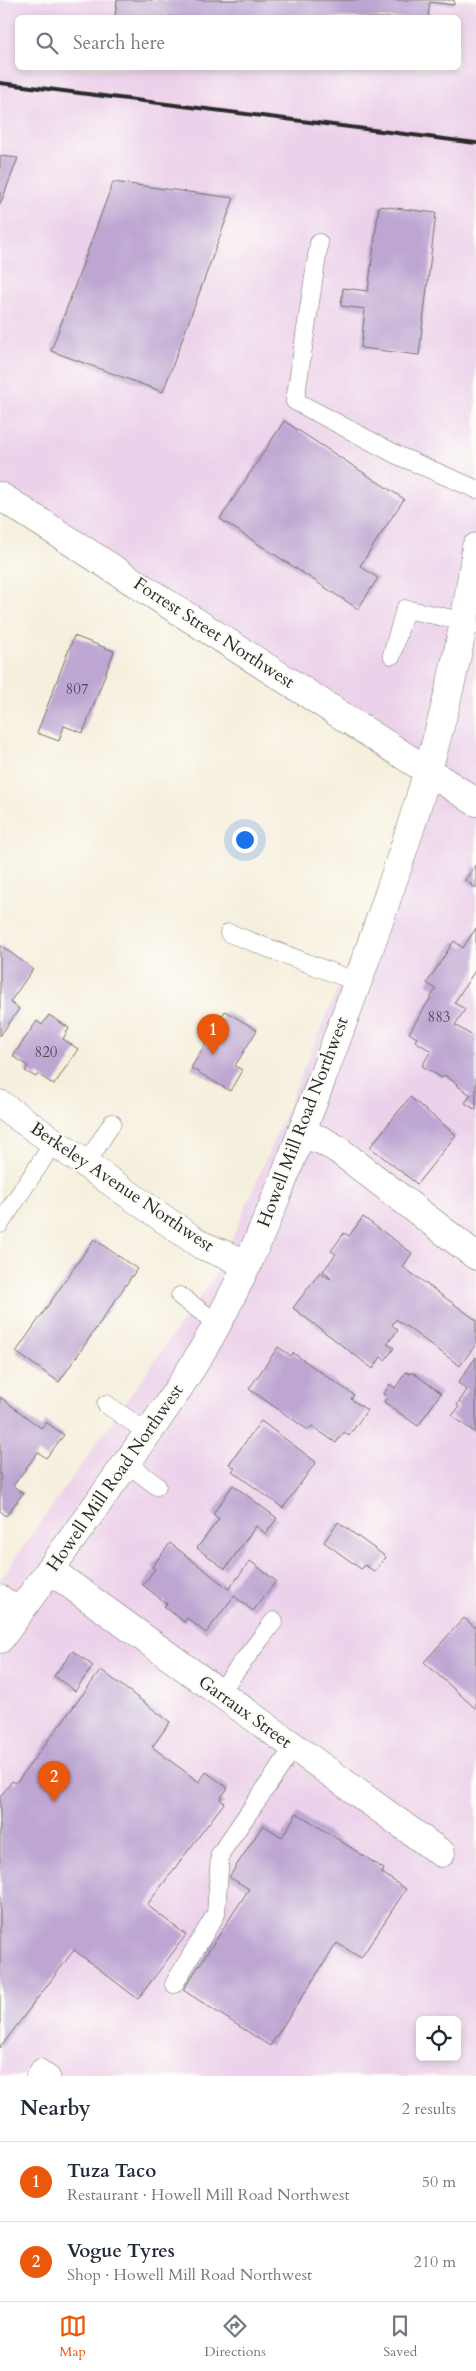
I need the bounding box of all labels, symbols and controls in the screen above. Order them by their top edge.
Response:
search box [15,15,461,70]
icon: search [33,29,61,57]
text: Search here [73,30,165,56]
street label: Forrest Street Northwest [129,571,300,695]
house number: 807 [65,679,89,699]
your location [232,827,258,853]
house number: 883 [427,1007,451,1027]
street label: Howell Mill Road Northwest [251,1013,355,1231]
pin: 1 [197,1014,229,1055]
house number: 820 [34,1042,58,1062]
street label: Berkeley Avenue Northwest [25,1116,219,1258]
street label: Howell Mill Road Northwest [41,1379,189,1577]
street label: Garraux Street [193,1670,297,1755]
pin: 2 [38,1761,70,1802]
map controls [416,2016,461,2061]
button: locate [416,2016,461,2061]
text: Nearby [20,2094,91,2123]
text: 2 results [402,2098,456,2120]
text: Tuza Taco [67,2158,156,2184]
text: 1 [32,2171,40,2193]
text: 50 m [422,2171,456,2193]
text: Restaurant · Howell Mill Road Northwest [67,2184,350,2206]
text: Vogue Tyres [67,2238,175,2264]
text: 2 [32,2251,40,2273]
text: 210 m [414,2251,456,2273]
text: Shop · Howell Mill Road Northwest [67,2264,312,2286]
tab: Map [59,2312,87,2361]
tab: Directions [204,2312,266,2361]
tab: Saved [383,2312,417,2361]

